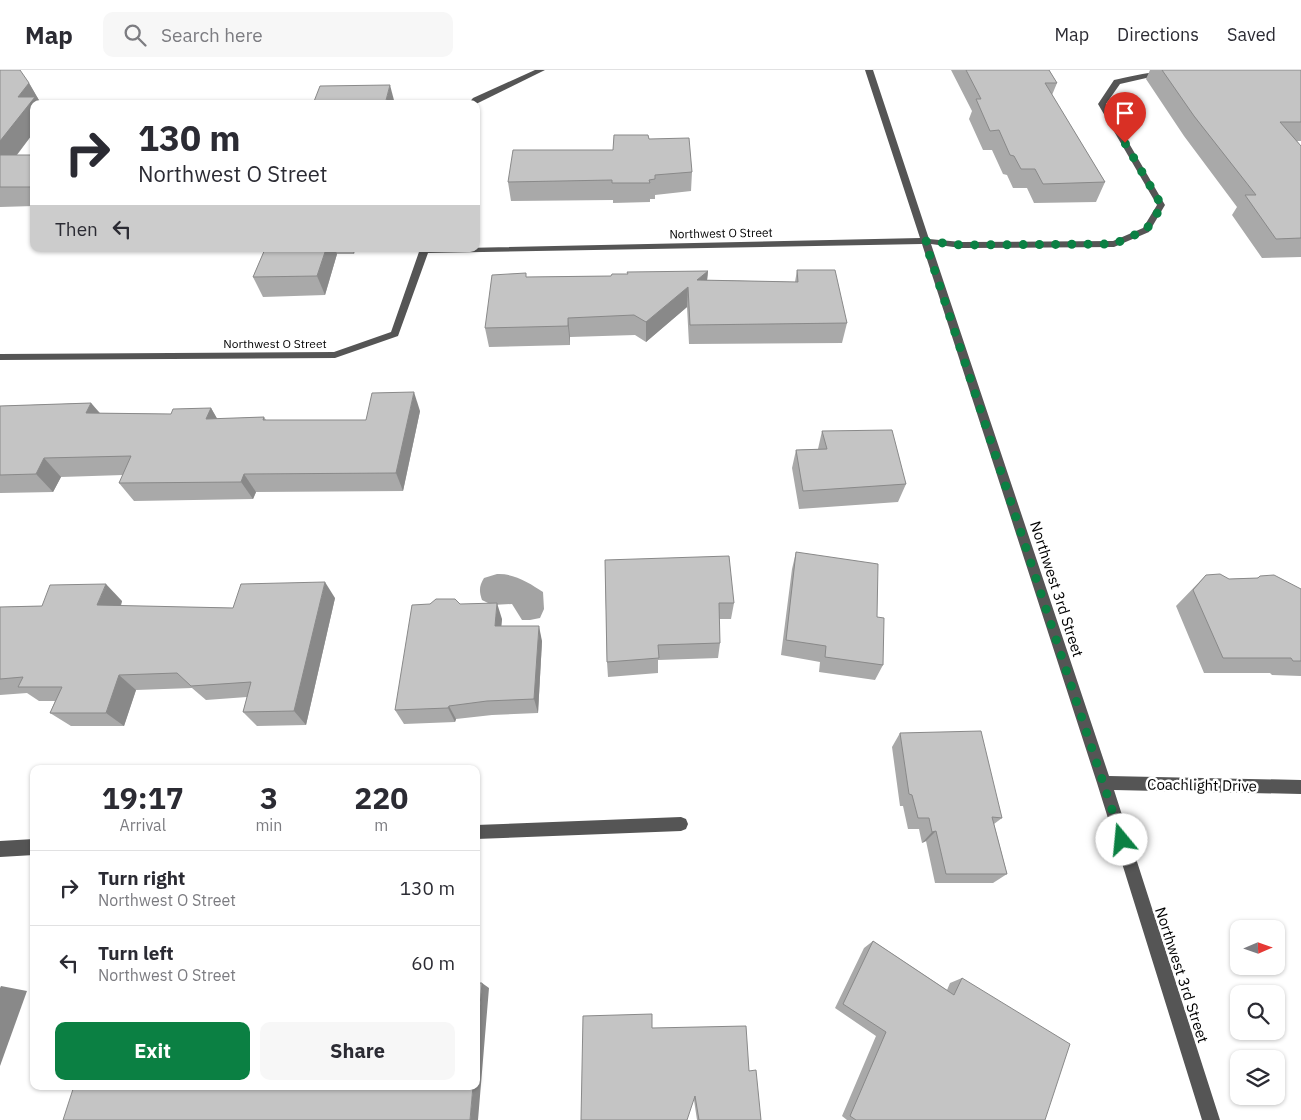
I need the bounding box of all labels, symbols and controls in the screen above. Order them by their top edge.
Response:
search box [103,12,453,57]
text: Map [25,19,73,51]
icon: search [121,21,149,49]
text: Search here [161,23,263,47]
text: Map [1054,23,1089,46]
text: Directions [1117,23,1199,46]
text: Saved [1227,23,1276,46]
pin [1104,92,1146,143]
icon: arrive [1111,99,1139,127]
text: 130 m [138,115,241,161]
icon: right [55,120,120,185]
text: Northwest O Street [138,159,328,188]
icon: left [108,215,136,243]
text: Then [55,217,98,241]
street label: Northwest O Street [669,225,773,241]
street label: Northwest O Street [223,336,327,351]
street label: Northwest 3rd Street [1026,519,1088,659]
street label: Coachlight Drive [1147,775,1257,795]
text: 19:17 [102,778,184,817]
text: 3 [260,778,278,817]
text: 220 [354,778,408,817]
position arrow [1095,813,1147,865]
text: Arrival [119,815,166,835]
text: min [255,815,282,835]
text: m [374,815,388,835]
text: Turn right [98,866,185,890]
icon: right [55,874,83,902]
text: 130 m [400,876,455,900]
text: Northwest O Street [98,890,236,910]
street label: Northwest 3rd Street [1151,905,1213,1045]
north arrow [1230,920,1285,975]
map controls [1230,920,1285,1105]
text: Turn left [98,941,174,965]
icon: left [55,949,83,977]
text: 60 m [411,951,455,975]
text: Northwest O Street [98,965,236,985]
button: search [1230,985,1285,1040]
button: Exit [55,1022,250,1080]
button: Share [260,1022,455,1080]
button: layers [1230,1050,1285,1105]

